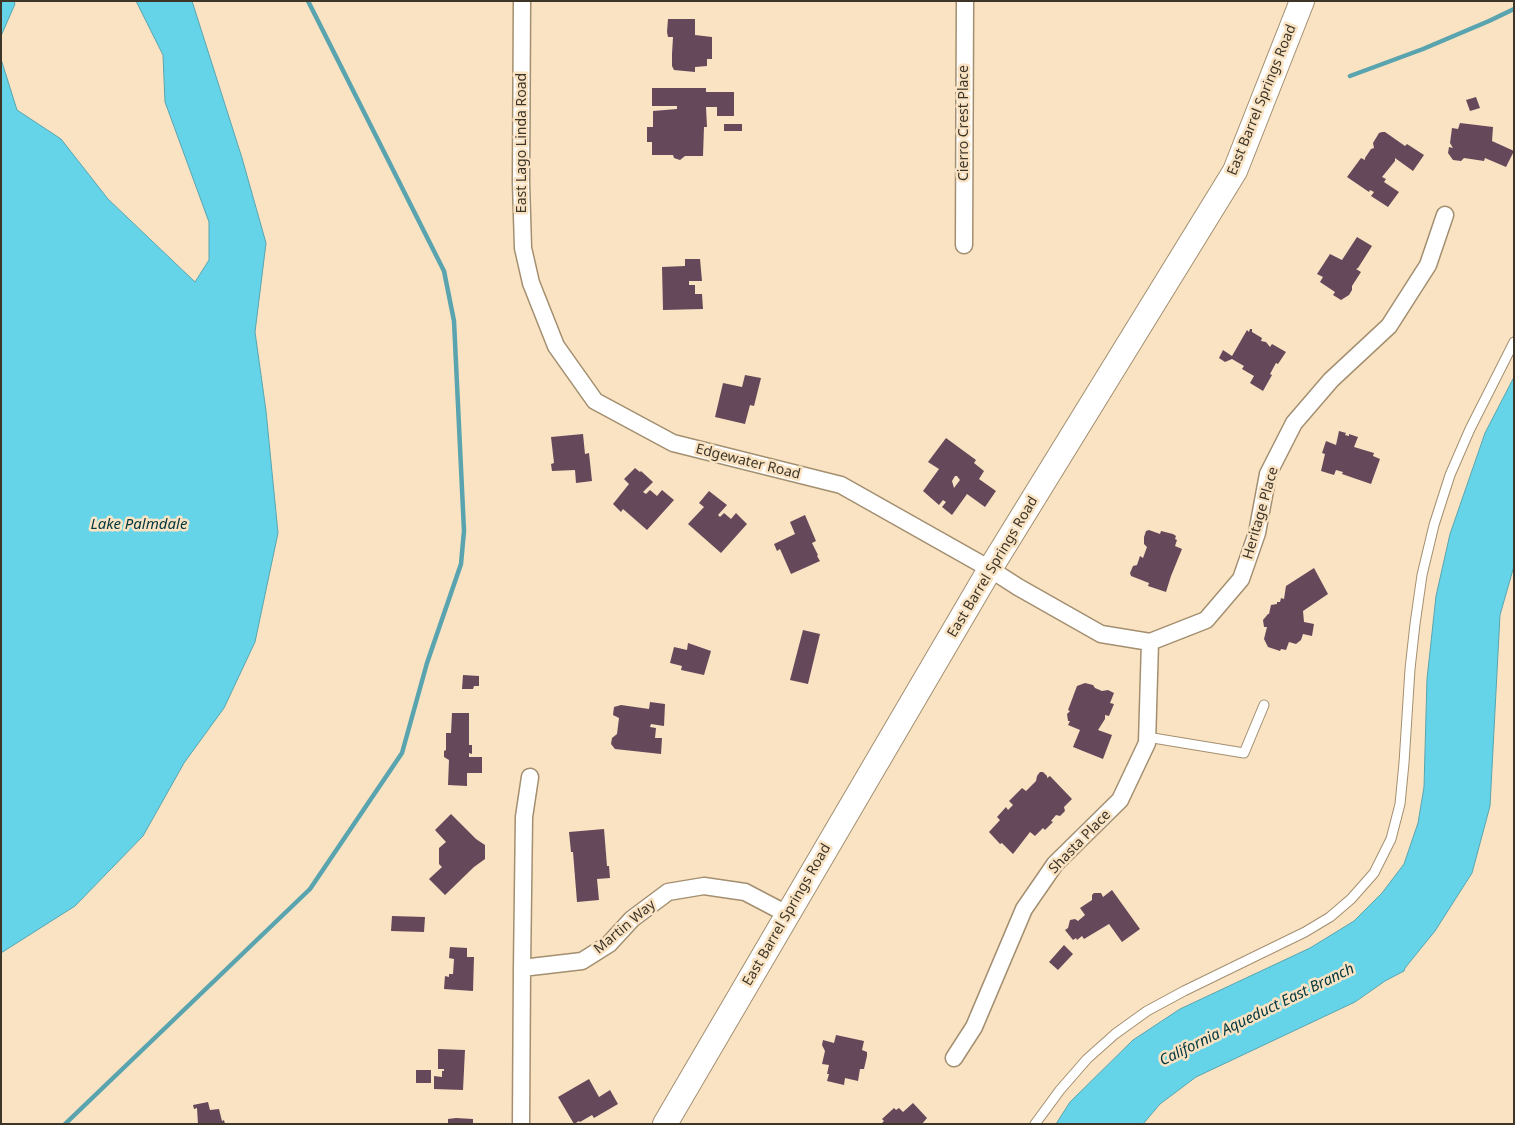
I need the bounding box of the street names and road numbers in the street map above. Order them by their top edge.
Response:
street label: East Barrel Springs Road [1224,22,1300,178]
street label: Cierro Crest Place [956,65,972,181]
street label: East Lago Linda Road [514,73,530,213]
street label: Edgewater Road [694,441,802,483]
street label: Heritage Place [1240,465,1282,561]
street label: East Barrel Springs Road [944,494,1042,640]
street label: Shasta Place [1045,807,1115,877]
street label: East Barrel Springs Road [739,841,835,989]
street label: Martin Way [591,896,659,958]

